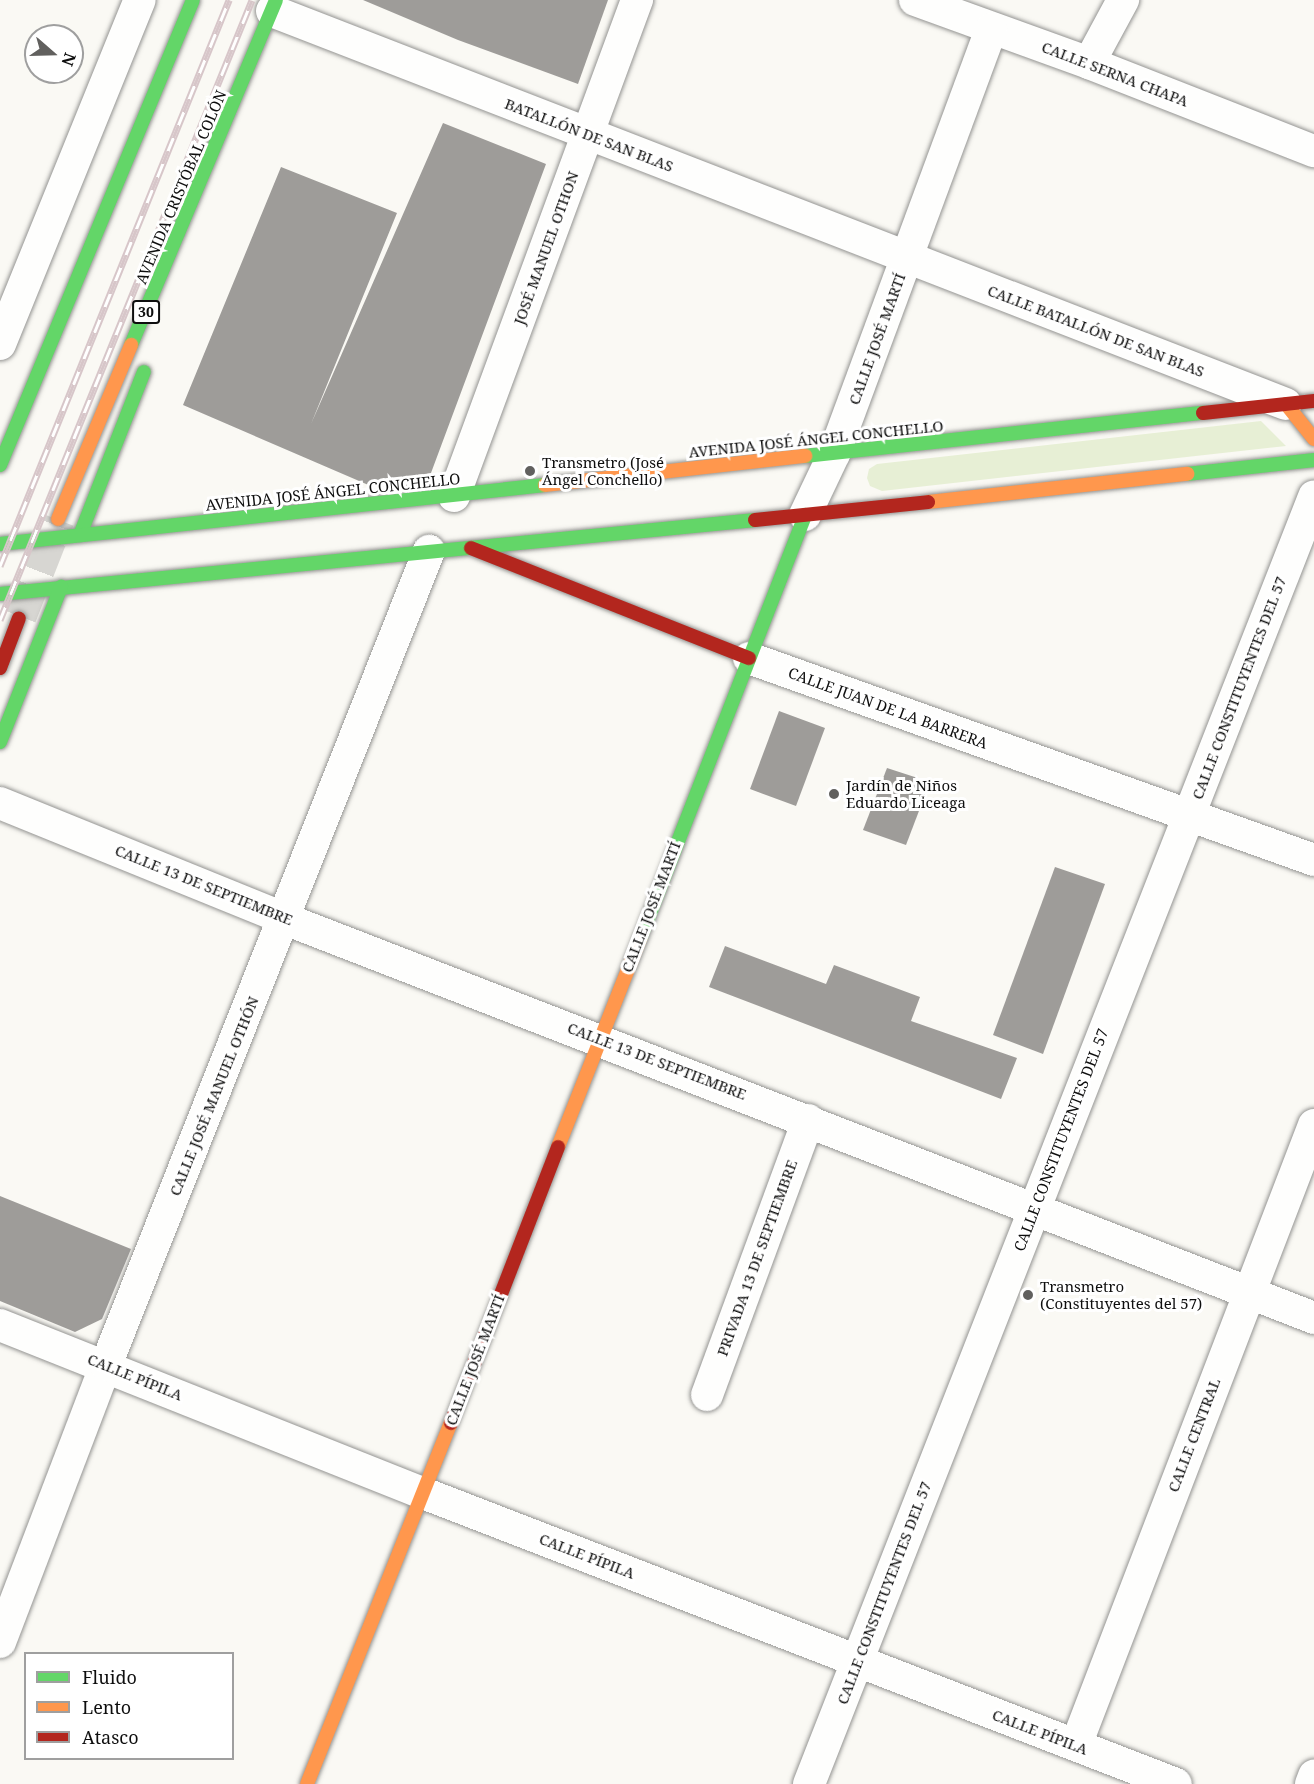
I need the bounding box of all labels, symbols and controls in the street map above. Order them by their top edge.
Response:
north arrow [24,24,84,84]
street label: CALLE SERNA CHAPA [1039,38,1191,110]
text: N [57,50,82,69]
street label: AVENIDA CRISTÓBAL COLÓN [132,87,230,287]
street label: BATALLÓN DE SAN BLAS [502,95,676,175]
street label: JOSÉ MANUEL OTHON [510,169,582,327]
street label: CALLE JOSÉ MARTÍ [845,271,909,407]
street label: CALLE BATALLÓN DE SAN BLAS [985,281,1207,381]
road number: 30 [131,301,161,323]
street label: AVENIDA JOSÉ ÁNGEL CONCHELLO [688,417,944,461]
place label: Transmetro (José Ángel Conchello) [542,453,664,488]
marker: Transmetro (José Ángel Conchello) [523,464,537,478]
street label: AVENIDA JOSÉ ÁNGEL CONCHELLO [205,470,461,514]
street label: CALLE CONSTITUYENTES DEL 57 [1188,574,1290,802]
street label: CALLE JUAN DE LA BARRERA [786,663,990,753]
place label: Jardín de Niños Eduardo Liceaga [846,776,966,811]
marker: Jardín de Niños Eduardo Liceaga [827,787,841,801]
street label: CALLE JOSÉ MARTÍ [618,839,684,975]
street label: CALLE 13 DE SEPTIEMBRE [112,841,296,929]
street label: CALLE JOSÉ MANUEL OTHÓN [166,994,262,1198]
street label: CALLE 13 DE SEPTIEMBRE [565,1019,749,1103]
street label: CALLE CONSTITUYENTES DEL 57 [1010,1026,1112,1254]
street label: PRIVADA 13 DE SEPTIEMBRE [713,1157,801,1359]
place label: Transmetro (Constituyentes del 57) [1040,1277,1202,1312]
marker: Transmetro (Constituyentes del 57) [1021,1288,1035,1302]
street label: CALLE JOSÉ MARTÍ [442,1292,508,1428]
street label: CALLE PÍPILA [85,1350,185,1404]
street label: CALLE CENTRAL [1164,1375,1224,1495]
street label: CALLE CONSTITUYENTES DEL 57 [833,1479,935,1707]
street label: CALLE PÍPILA [537,1530,637,1582]
legend [24,1652,234,1760]
text: Fluido [82,1665,137,1689]
text: Lento [82,1695,131,1719]
street label: CALLE PÍPILA [990,1706,1090,1758]
text: Atasco [82,1725,139,1749]

